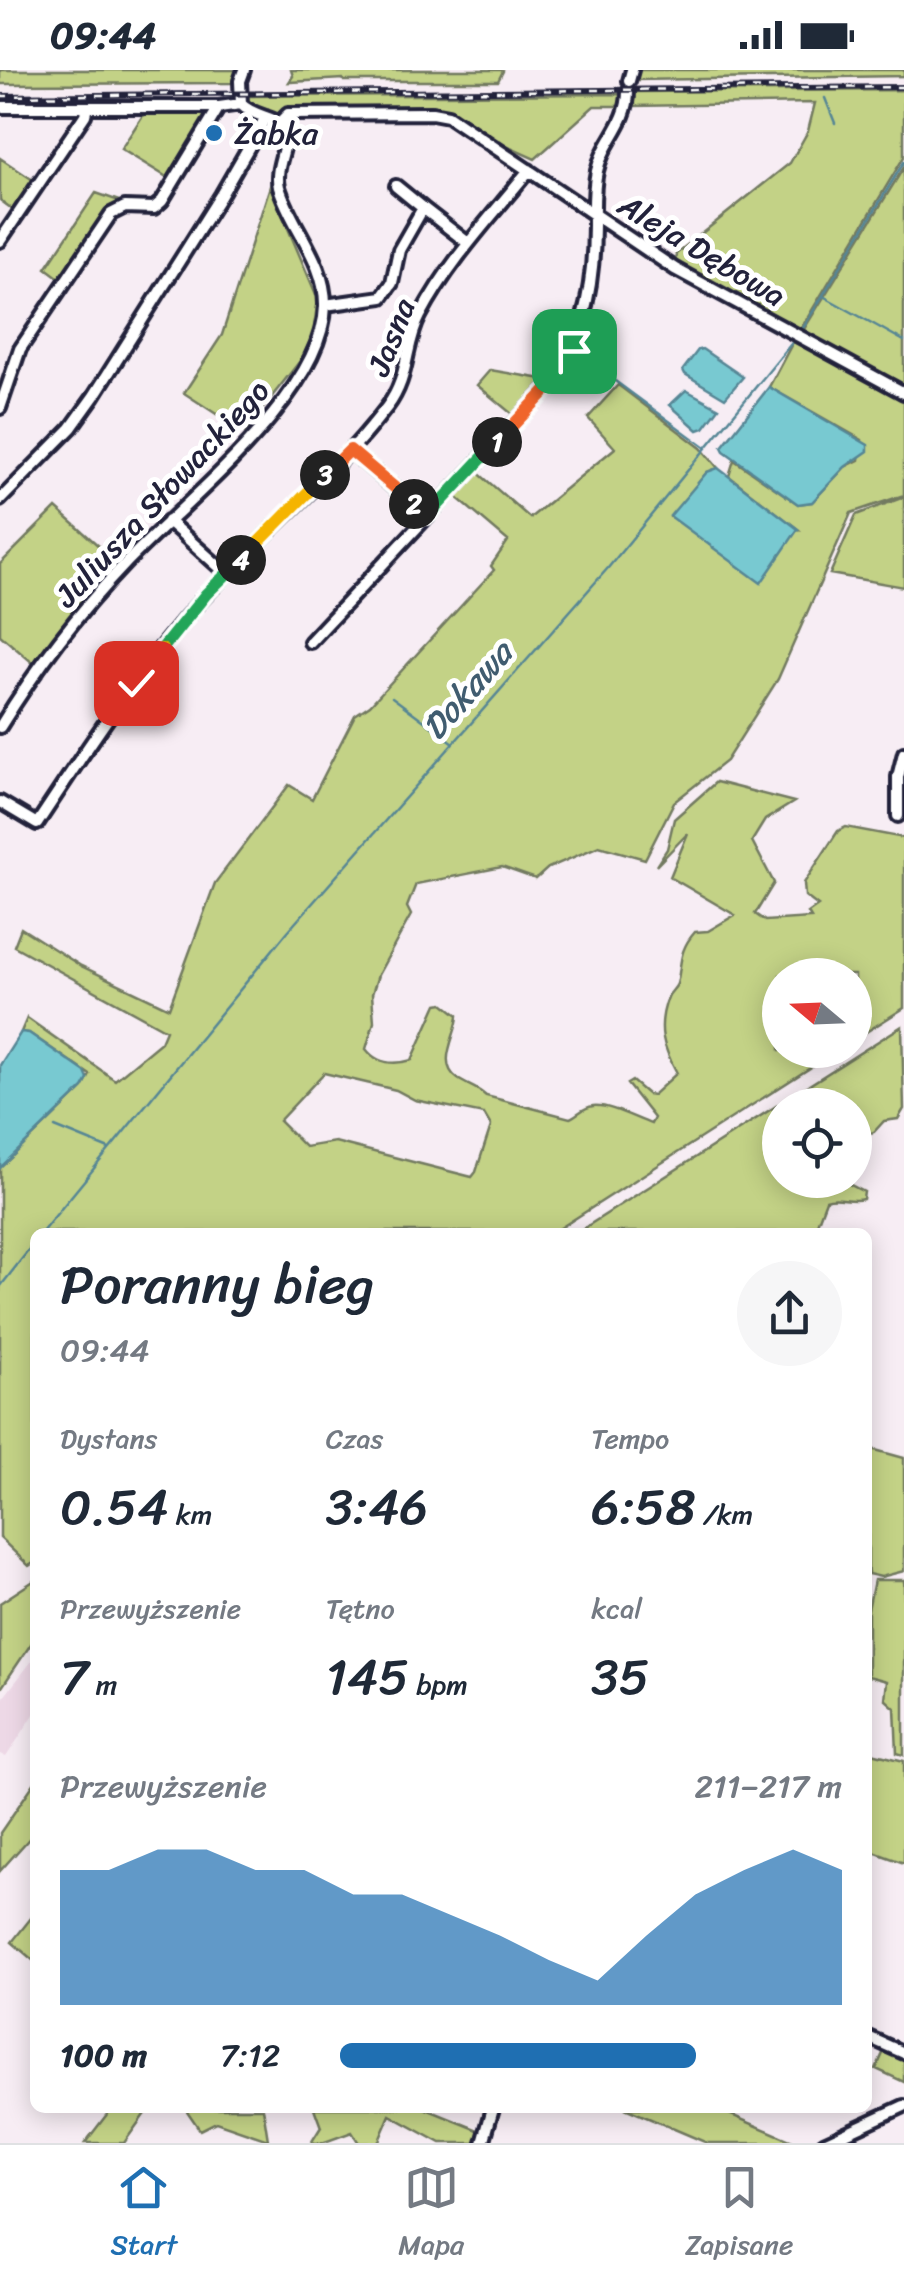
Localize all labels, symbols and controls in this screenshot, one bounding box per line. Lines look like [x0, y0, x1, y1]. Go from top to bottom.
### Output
text: 09:44 [50, 2, 156, 69]
place label: Żabka [234, 105, 319, 162]
marker: Żabka [203, 122, 225, 144]
street label: Aleja Dębowa [606, 177, 797, 323]
street label: Jasna [350, 289, 433, 385]
pin [532, 309, 617, 394]
icon: arrive [547, 324, 602, 379]
street label: Juliusza Słowackiego [40, 365, 285, 622]
pin: 1 [472, 417, 522, 467]
text: 1 [491, 417, 503, 466]
pin: 3 [300, 450, 350, 500]
text: 3 [317, 450, 333, 499]
pin: 2 [389, 479, 439, 529]
text: 2 [406, 479, 422, 528]
pin: 4 [216, 535, 266, 585]
text: 4 [232, 535, 250, 584]
water label: Dokawa [405, 623, 531, 754]
pin [94, 641, 179, 726]
icon: check [109, 656, 164, 711]
north arrow [762, 958, 872, 1068]
map controls [762, 958, 872, 1198]
button: locate [762, 1088, 872, 1198]
text: Poranny bieg [60, 1236, 374, 1333]
button: share [737, 1261, 842, 1366]
text: 09:44 [60, 1322, 150, 1379]
text: Dystans [60, 1414, 157, 1463]
text: Czas [326, 1414, 383, 1463]
text: Tempo [591, 1414, 669, 1463]
text: 0.54 [60, 1463, 169, 1552]
text: 3:46 [326, 1463, 428, 1552]
text: 6:58 [591, 1463, 696, 1552]
text: km [169, 1490, 212, 1539]
text: /km [696, 1490, 753, 1539]
text: Przewyższenie [60, 1584, 241, 1633]
text: Tętno [326, 1584, 395, 1633]
text: kcal [591, 1584, 642, 1633]
text: 7 [60, 1633, 89, 1722]
text: 145 [326, 1633, 409, 1722]
text: 35 [591, 1633, 649, 1722]
text: m [89, 1660, 117, 1709]
text: bpm [409, 1660, 468, 1709]
text: Przewyższenie [60, 1758, 267, 1815]
text: 211–217 m [695, 1758, 842, 1815]
text: 100 m [60, 2027, 147, 2084]
text: 7:12 [220, 2027, 280, 2084]
tab: Start [111, 2160, 177, 2269]
tab: Mapa [398, 2160, 464, 2269]
tab: Zapisane [685, 2160, 793, 2269]

